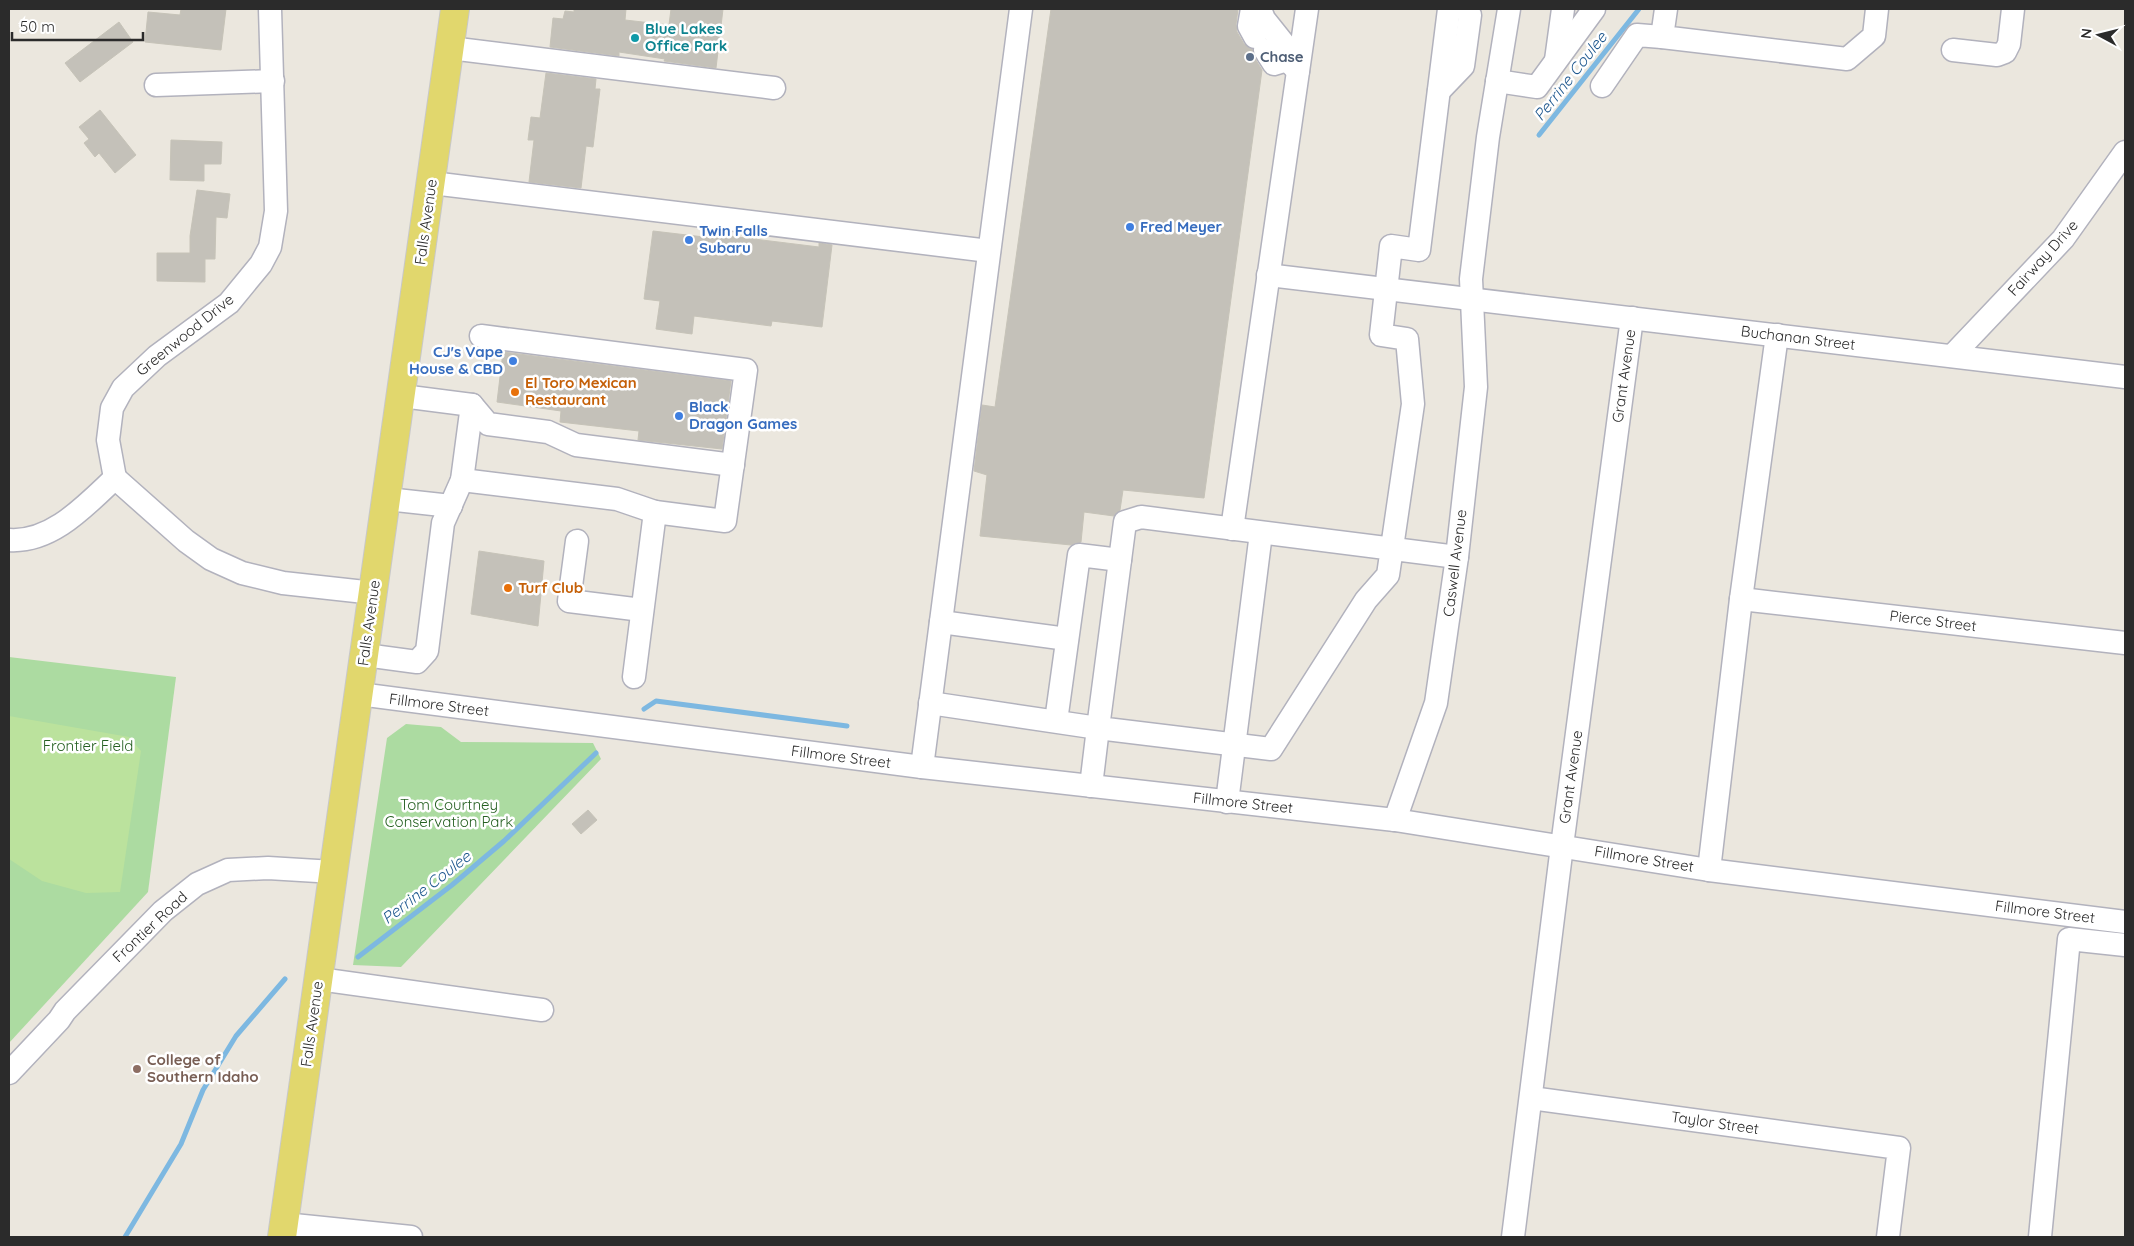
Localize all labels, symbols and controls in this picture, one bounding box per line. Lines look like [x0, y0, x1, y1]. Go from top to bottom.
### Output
scale bar [12, 10, 144, 42]
north arrow [2074, 10, 2124, 60]
text: 50 m [20, 17, 55, 36]
place label: Blue Lakes Office Park [645, 19, 727, 55]
water label: Perrine Coulee [1529, 27, 1612, 125]
text: N [2077, 27, 2096, 40]
marker: Blue Lakes Office Park [629, 32, 641, 44]
place label: Chase [1260, 47, 1304, 66]
marker: Chase [1244, 51, 1256, 63]
street label: Falls Avenue [410, 178, 441, 266]
street label: Fairway Drive [2003, 216, 2082, 300]
place label: Fred Meyer [1140, 217, 1223, 236]
place label: Twin Falls Subaru [699, 221, 768, 257]
marker: Fred Meyer [1124, 221, 1136, 233]
marker: Twin Falls Subaru [683, 234, 695, 246]
street label: Greenwood Drive [132, 289, 237, 380]
street label: Buchanan Street [1740, 321, 1856, 354]
street label: Grant Avenue [1608, 328, 1639, 424]
place label: CJ's Vape House & CBD [409, 342, 503, 378]
marker: CJ's Vape House & CBD [507, 355, 519, 367]
place label: El Toro Mexican Restaurant [525, 373, 637, 409]
marker: El Toro Mexican Restaurant [509, 386, 521, 398]
place label: Black Dragon Games [689, 397, 797, 433]
marker: Black Dragon Games [673, 410, 685, 422]
street label: Caswell Avenue [1438, 508, 1471, 618]
place label: Turf Club [518, 578, 583, 597]
street label: Falls Avenue [353, 579, 384, 667]
marker: Turf Club [502, 582, 514, 594]
street label: Pierce Street [1889, 606, 1978, 635]
street label: Fillmore Street [388, 689, 490, 720]
street label: Grant Avenue [1555, 729, 1586, 825]
park label: Frontier Field [43, 736, 133, 755]
street label: Fillmore Street [790, 741, 892, 772]
street label: Fillmore Street [1192, 788, 1294, 817]
park label: Tom Courtney Conservation Park [385, 795, 513, 831]
street label: Fillmore Street [1593, 841, 1695, 876]
water label: Perrine Coulee [377, 845, 475, 928]
street label: Frontier Road [108, 887, 191, 966]
street label: Fillmore Street [1994, 896, 2096, 927]
street label: Falls Avenue [296, 980, 327, 1068]
place label: College of Southern Idaho [147, 1050, 259, 1086]
marker: College of Southern Idaho [131, 1063, 143, 1075]
street label: Taylor Street [1670, 1107, 1760, 1138]

